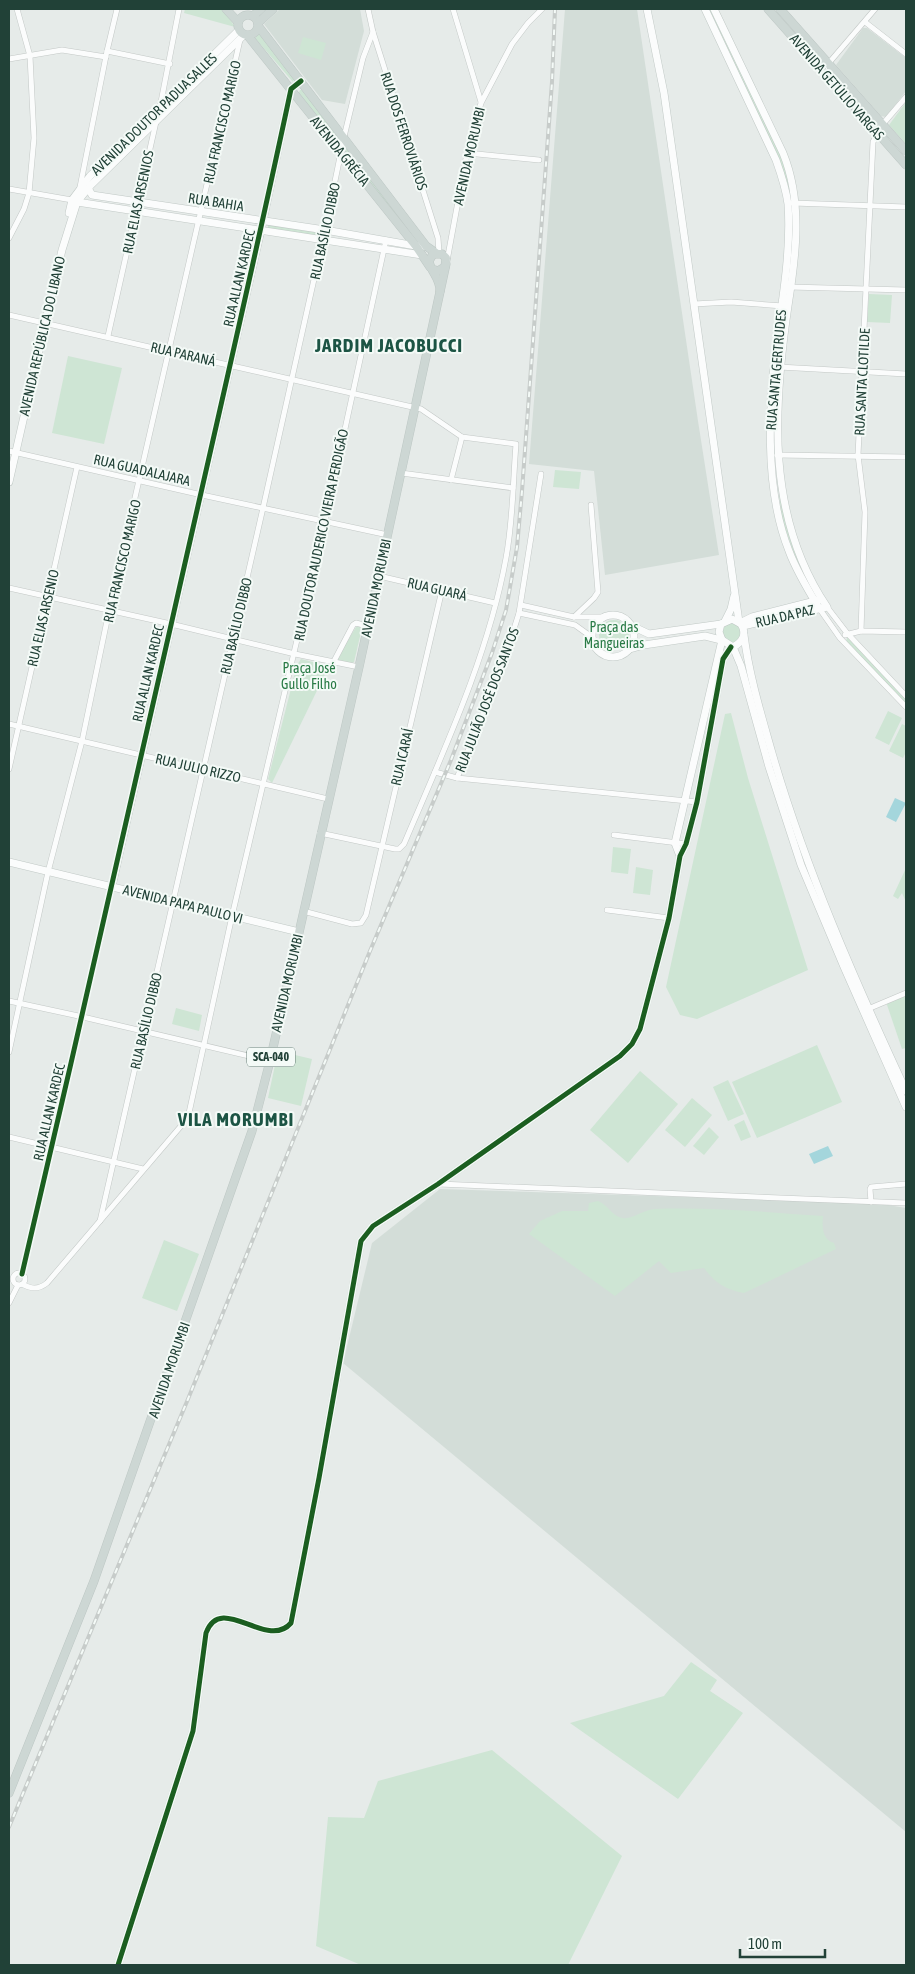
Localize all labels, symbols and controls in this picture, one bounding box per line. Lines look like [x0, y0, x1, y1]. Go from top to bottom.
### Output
street label: AVENIDA GETÚLIO VARGAS [787, 31, 887, 143]
street label: AVENIDA DOUTOR PADUA SALLES [88, 50, 220, 178]
street label: RUA FRANCISCO MARIGO [200, 59, 244, 185]
street label: RUA DOS FERROVIÁRIOS [377, 70, 431, 192]
street label: AVENIDA MORUMBI [450, 105, 488, 207]
street label: AVENIDA GRÉCIA [307, 113, 373, 189]
street label: RUA ELIAS ARSENIOS [119, 149, 157, 255]
street label: RUA BASÍLIO DIBBO [307, 181, 343, 281]
street label: RUA BAHIA [187, 190, 245, 214]
street label: RUA ALLAN KARDEC [220, 227, 258, 328]
street label: AVENIDA REPÚBLICA DO LIBANO [16, 255, 68, 417]
street label: RUA SANTA GERTRUDES [763, 309, 789, 431]
street label: RUA SANTA CLOTILDE [851, 328, 873, 436]
district label: JARDIM JACOBUCCI [314, 334, 463, 356]
street label: RUA PARANÁ [149, 339, 217, 369]
street label: RUA DOUTOR AUDERICO VIEIRA PERDIGÃO [291, 428, 351, 642]
street label: RUA GUADALAJARA [92, 451, 192, 489]
street label: RUA FRANCISCO MARIGO [100, 498, 144, 624]
street label: AVENIDA MORUMBI [358, 537, 394, 639]
street label: RUA ELIAS ARSENIO [24, 568, 62, 668]
street label: RUA GUARÁ [406, 574, 468, 604]
street label: RUA BASÍLIO DIBBO [217, 576, 255, 676]
street label: RUA DA PAZ [754, 601, 816, 631]
park label: Praça das Mangueiras [584, 619, 644, 651]
street label: RUA ALLAN KARDEC [129, 622, 167, 723]
street label: RUA JULIÃO JOSÉ DOS SANTOS [452, 625, 522, 775]
park label: Praça José Gullo Filho [281, 660, 337, 692]
street label: RUA ICARAÍ [388, 727, 416, 787]
street label: RUA JULIO RIZZO [154, 750, 242, 786]
street label: AVENIDA PAPA PAULO VI [121, 881, 245, 927]
street label: AVENIDA MORUMBI [268, 932, 306, 1034]
street label: RUA BASÍLIO DIBBO [127, 971, 165, 1071]
road number: SCA-040 [247, 1048, 295, 1066]
street label: RUA ALLAN KARDEC [30, 1061, 68, 1162]
district label: VILA MORUMBI [177, 1108, 294, 1130]
street label: AVENIDA MORUMBI [145, 1320, 193, 1420]
scale bar [740, 1926, 825, 1958]
text: 100 m [748, 1935, 782, 1952]

